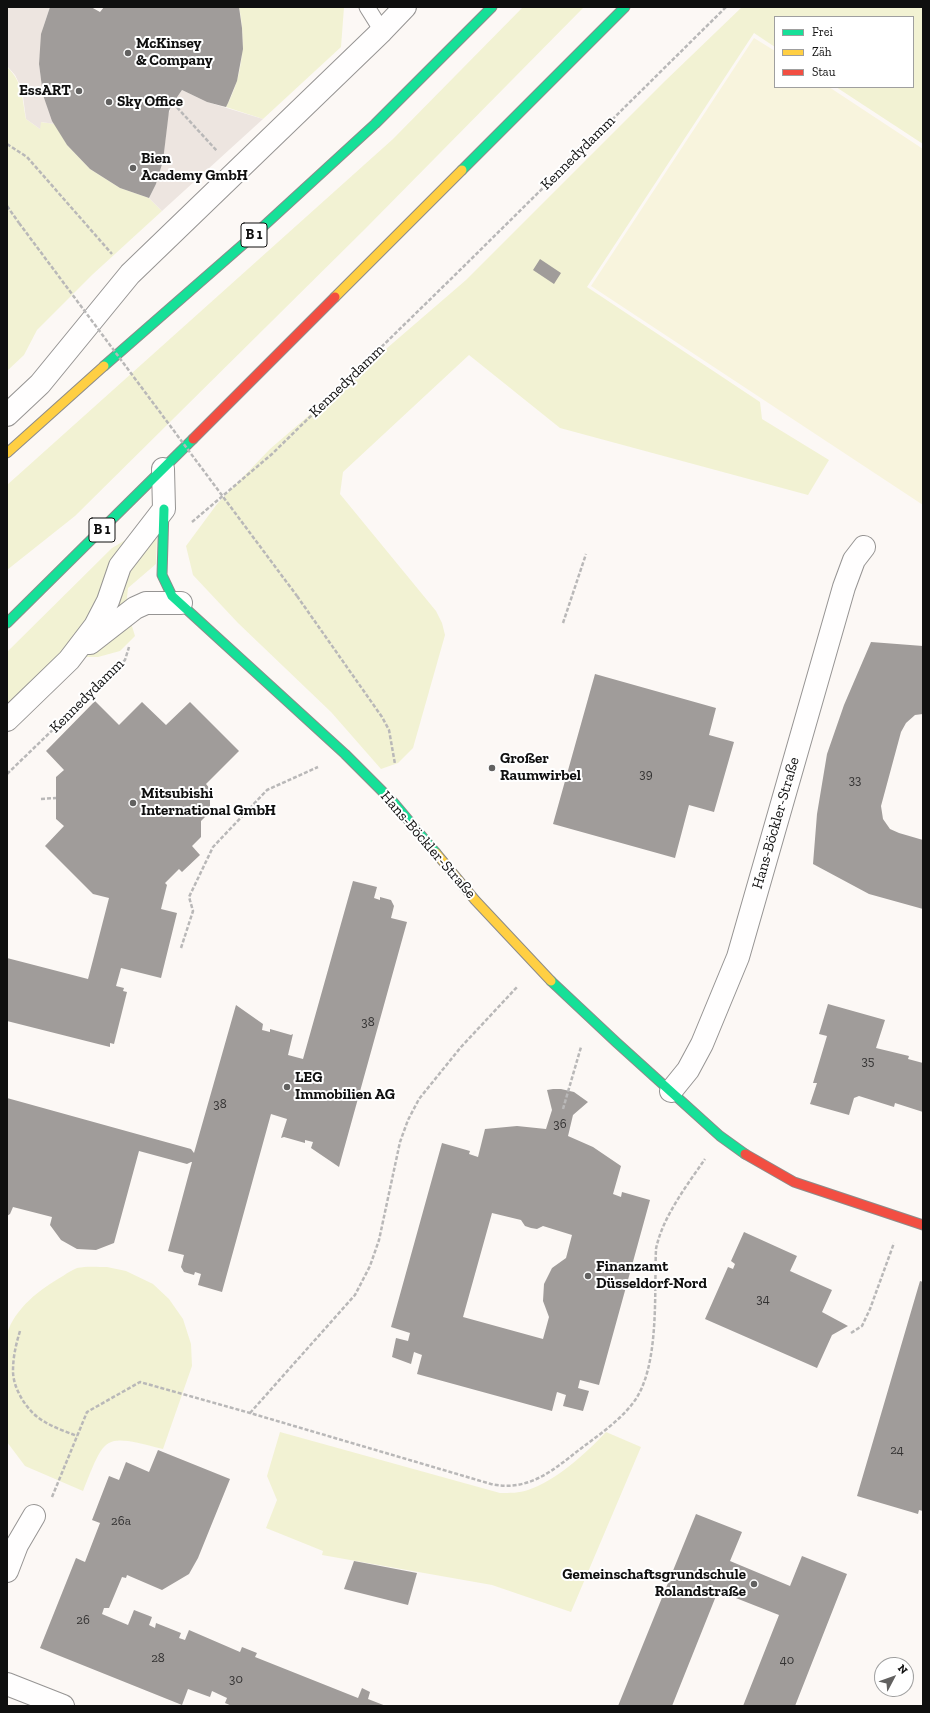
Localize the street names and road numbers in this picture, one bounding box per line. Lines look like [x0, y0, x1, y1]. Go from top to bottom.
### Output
street label: Kennedydamm [537, 112, 619, 194]
road number: B 1 [241, 223, 267, 247]
street label: Kennedydamm [306, 341, 388, 421]
road number: B 1 [89, 518, 115, 542]
street label: Kennedydamm [46, 655, 128, 737]
street label: Hans-Böckler-Straße [749, 755, 803, 891]
street label: Hans-Böckler-Straße [376, 788, 480, 902]

